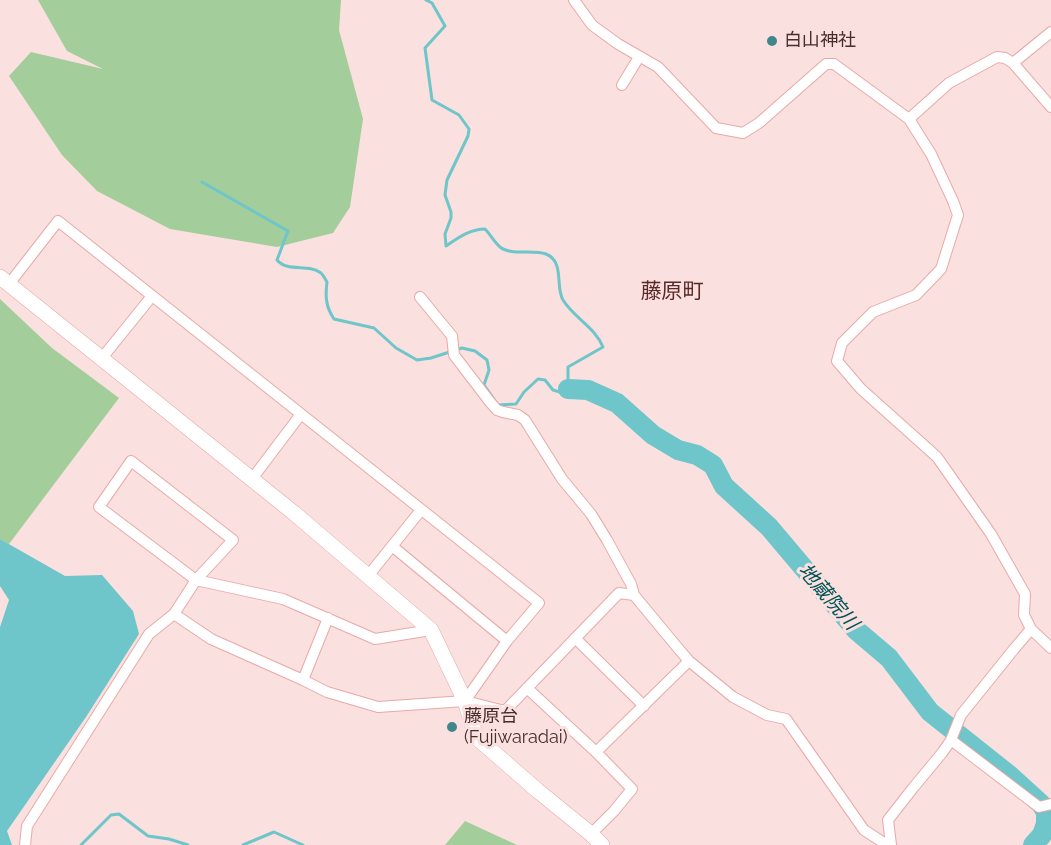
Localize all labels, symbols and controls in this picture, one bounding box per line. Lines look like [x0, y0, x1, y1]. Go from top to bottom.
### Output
place label: 白山神社 [784, 30, 856, 52]
marker: 白山神社 [765, 34, 779, 48]
district label: 藤原町 [641, 279, 703, 305]
water label: 地蔵院川 [793, 559, 863, 635]
place label: 藤原台 (Fujiwaradai) [464, 706, 568, 748]
marker: 藤原台 (Fujiwaradai) [445, 720, 459, 734]

